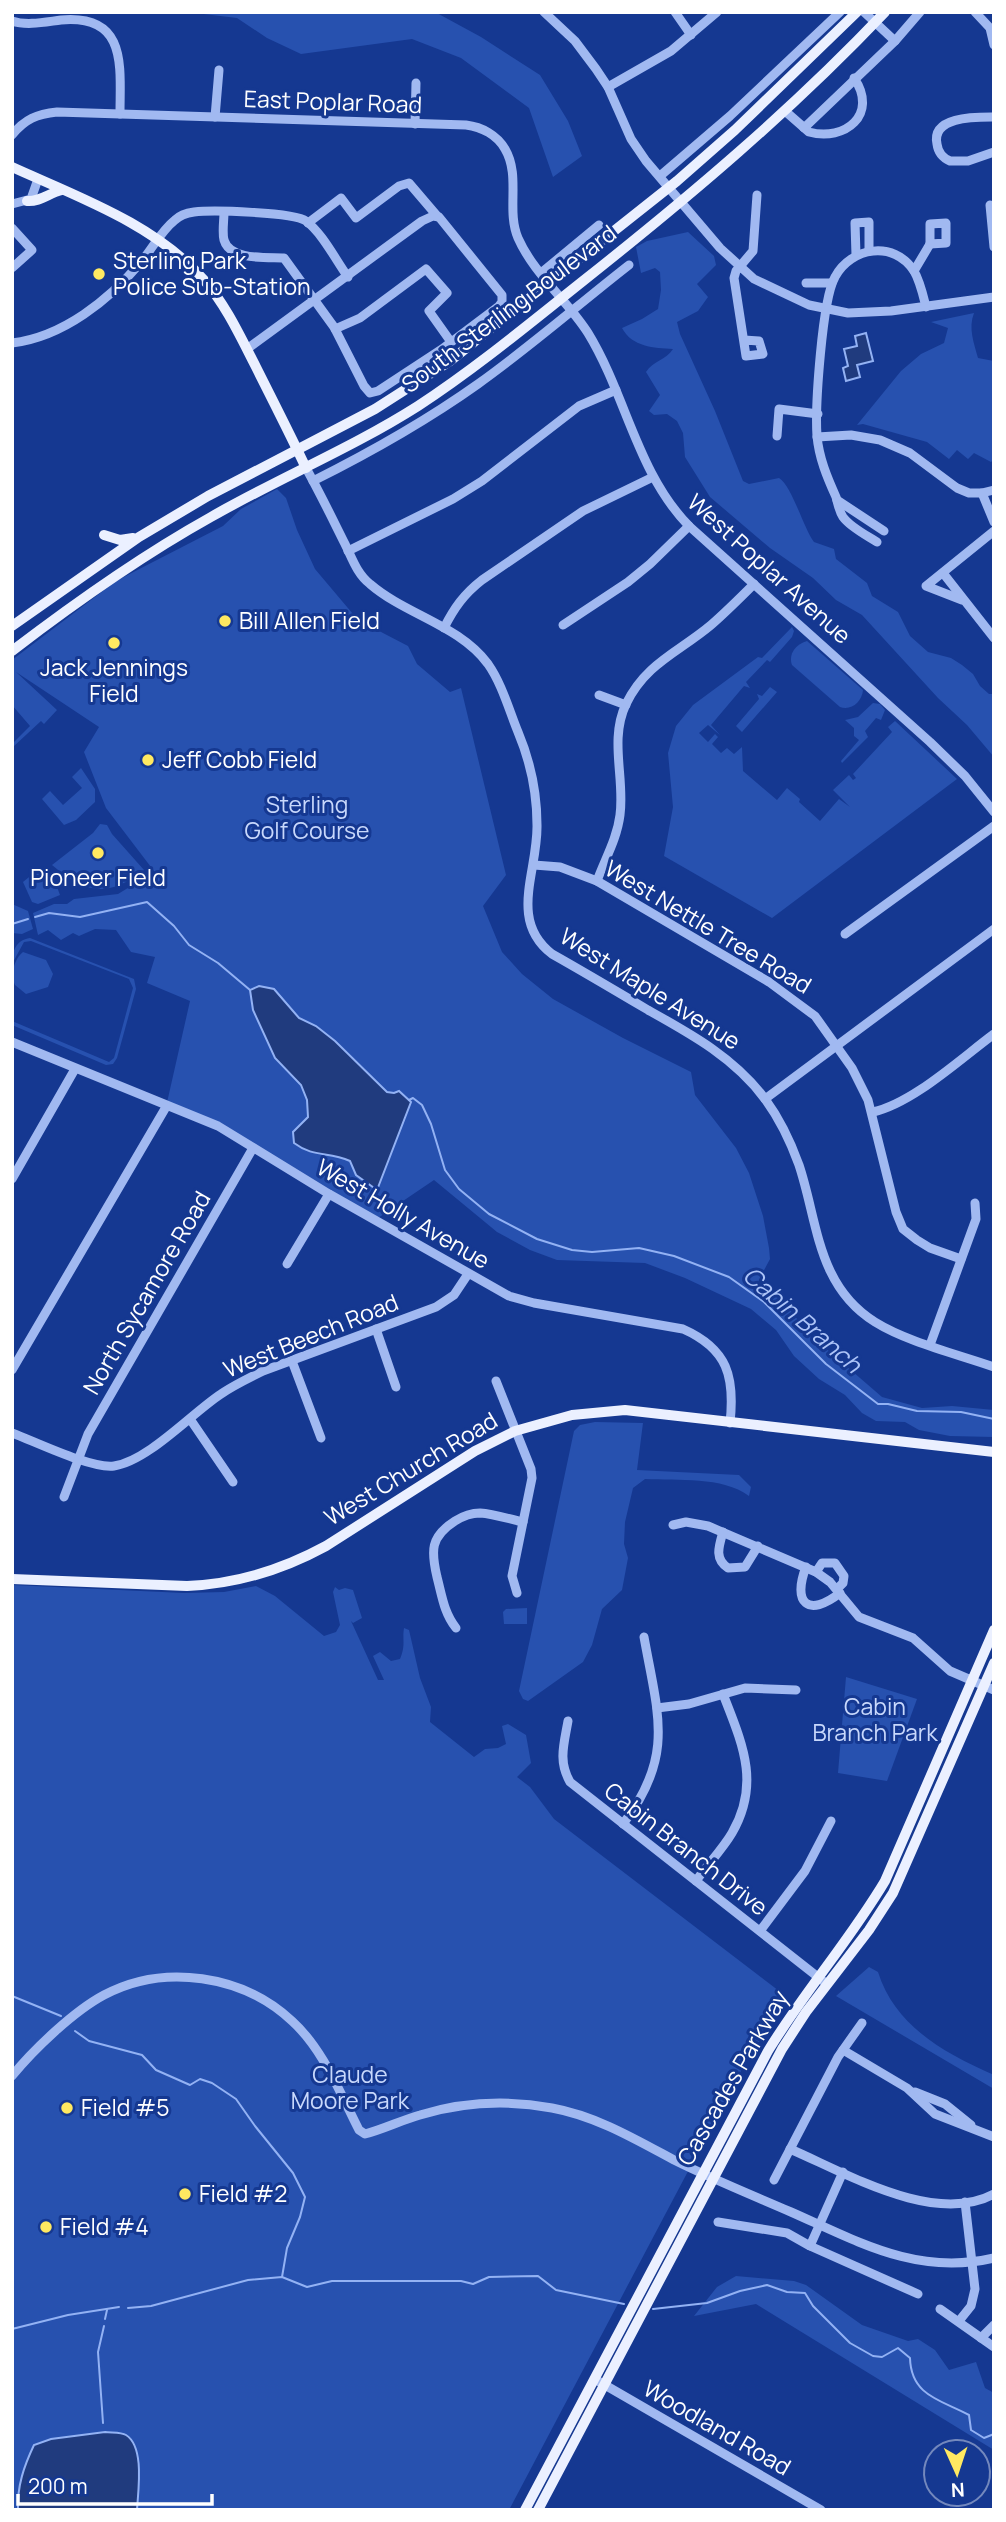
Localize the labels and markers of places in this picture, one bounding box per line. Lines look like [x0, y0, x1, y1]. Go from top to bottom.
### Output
place label: Sterling Park Police Sub-Station [113, 244, 311, 302]
marker: Sterling Park Police Sub-Station [91, 266, 107, 282]
place label: Bill Allen Field [239, 604, 380, 636]
marker: Bill Allen Field [217, 613, 233, 629]
marker: Jack Jennings Field [106, 635, 122, 651]
place label: Jack Jennings Field [40, 651, 188, 709]
place label: Jeff Cobb Field [162, 743, 317, 775]
marker: Jeff Cobb Field [140, 752, 156, 768]
marker: Pioneer Field [90, 845, 106, 861]
place label: Pioneer Field [30, 861, 166, 893]
place label: Field #5 [81, 2091, 169, 2123]
marker: Field #5 [59, 2100, 75, 2116]
place label: Field #2 [199, 2177, 287, 2209]
marker: Field #2 [177, 2186, 193, 2202]
place label: Field #4 [60, 2210, 149, 2242]
marker: Field #4 [38, 2219, 54, 2235]

